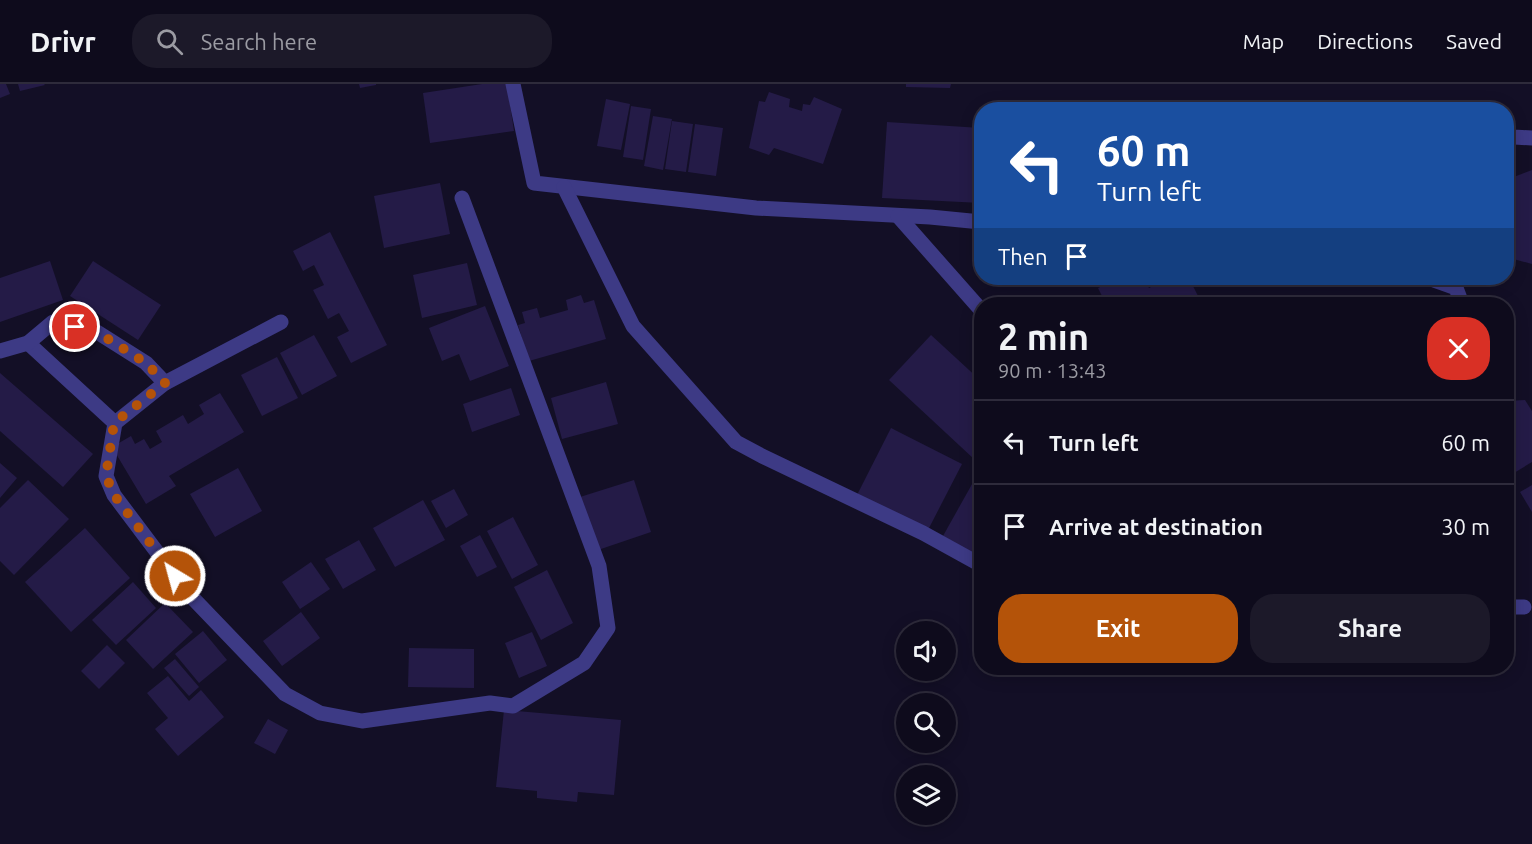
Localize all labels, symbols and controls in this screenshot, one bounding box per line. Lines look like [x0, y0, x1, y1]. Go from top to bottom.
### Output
search box [132, 14, 552, 68]
icon: search [153, 25, 186, 58]
text: Drivr [30, 26, 96, 57]
text: Search here [201, 29, 317, 54]
text: Map [1243, 29, 1284, 53]
text: Directions [1317, 29, 1413, 53]
text: Saved [1446, 29, 1502, 53]
icon: left [998, 126, 1076, 204]
text: 60 m [1097, 127, 1191, 174]
text: Turn left [1097, 176, 1201, 206]
icon: arrive [1060, 240, 1093, 273]
text: Then [998, 244, 1048, 269]
pin [49, 301, 100, 352]
icon: arrive [58, 310, 91, 343]
text: 2 min [998, 316, 1089, 357]
button: close [1427, 317, 1490, 380]
text: 90 m · 13:43 [998, 359, 1107, 382]
icon: left [998, 426, 1031, 459]
text: Turn left [1049, 430, 1139, 455]
text: 60 m [1441, 430, 1490, 455]
icon: arrive [998, 510, 1031, 543]
text: Arrive at destination [1049, 514, 1263, 539]
text: 30 m [1441, 514, 1490, 539]
position arrow [143, 544, 207, 608]
button: Exit [998, 594, 1238, 663]
button: Share [1250, 594, 1490, 663]
map controls [896, 621, 956, 825]
button: sound [896, 621, 956, 681]
button: search [896, 693, 956, 753]
button: layers [896, 765, 956, 825]

